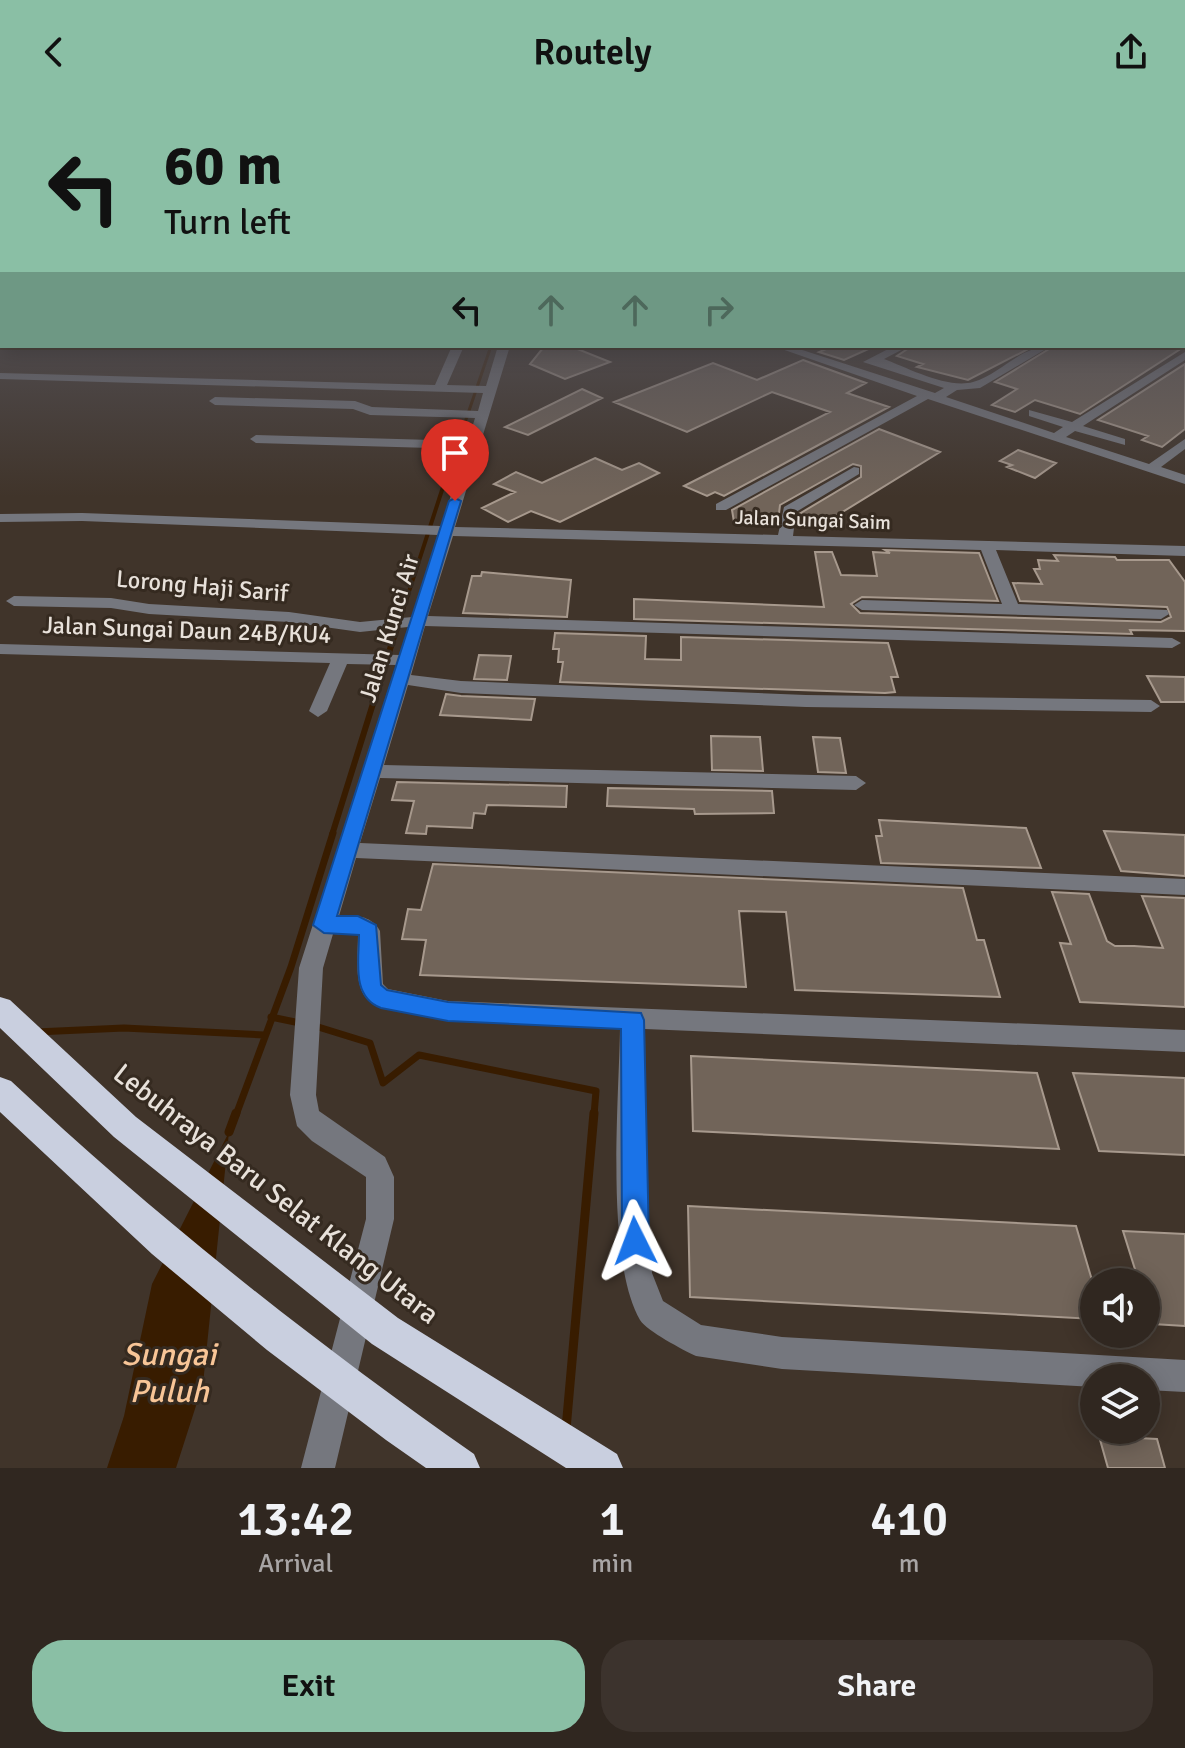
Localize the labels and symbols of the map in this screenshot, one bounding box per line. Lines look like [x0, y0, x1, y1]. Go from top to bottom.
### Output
pin [421, 419, 489, 501]
street label: Jalan Sungai Saim [735, 505, 891, 535]
street label: Jalan Kunci Air [352, 550, 426, 706]
street label: Lorong Haji Sarif [115, 564, 290, 609]
street label: Jalan Sungai Daun 24B/KU4 [42, 610, 332, 650]
street label: Lebuhraya Baru Selat Klang Utara [107, 1056, 445, 1332]
position arrow [593, 1199, 677, 1283]
water label: Sungai Puluh [122, 1335, 220, 1411]

